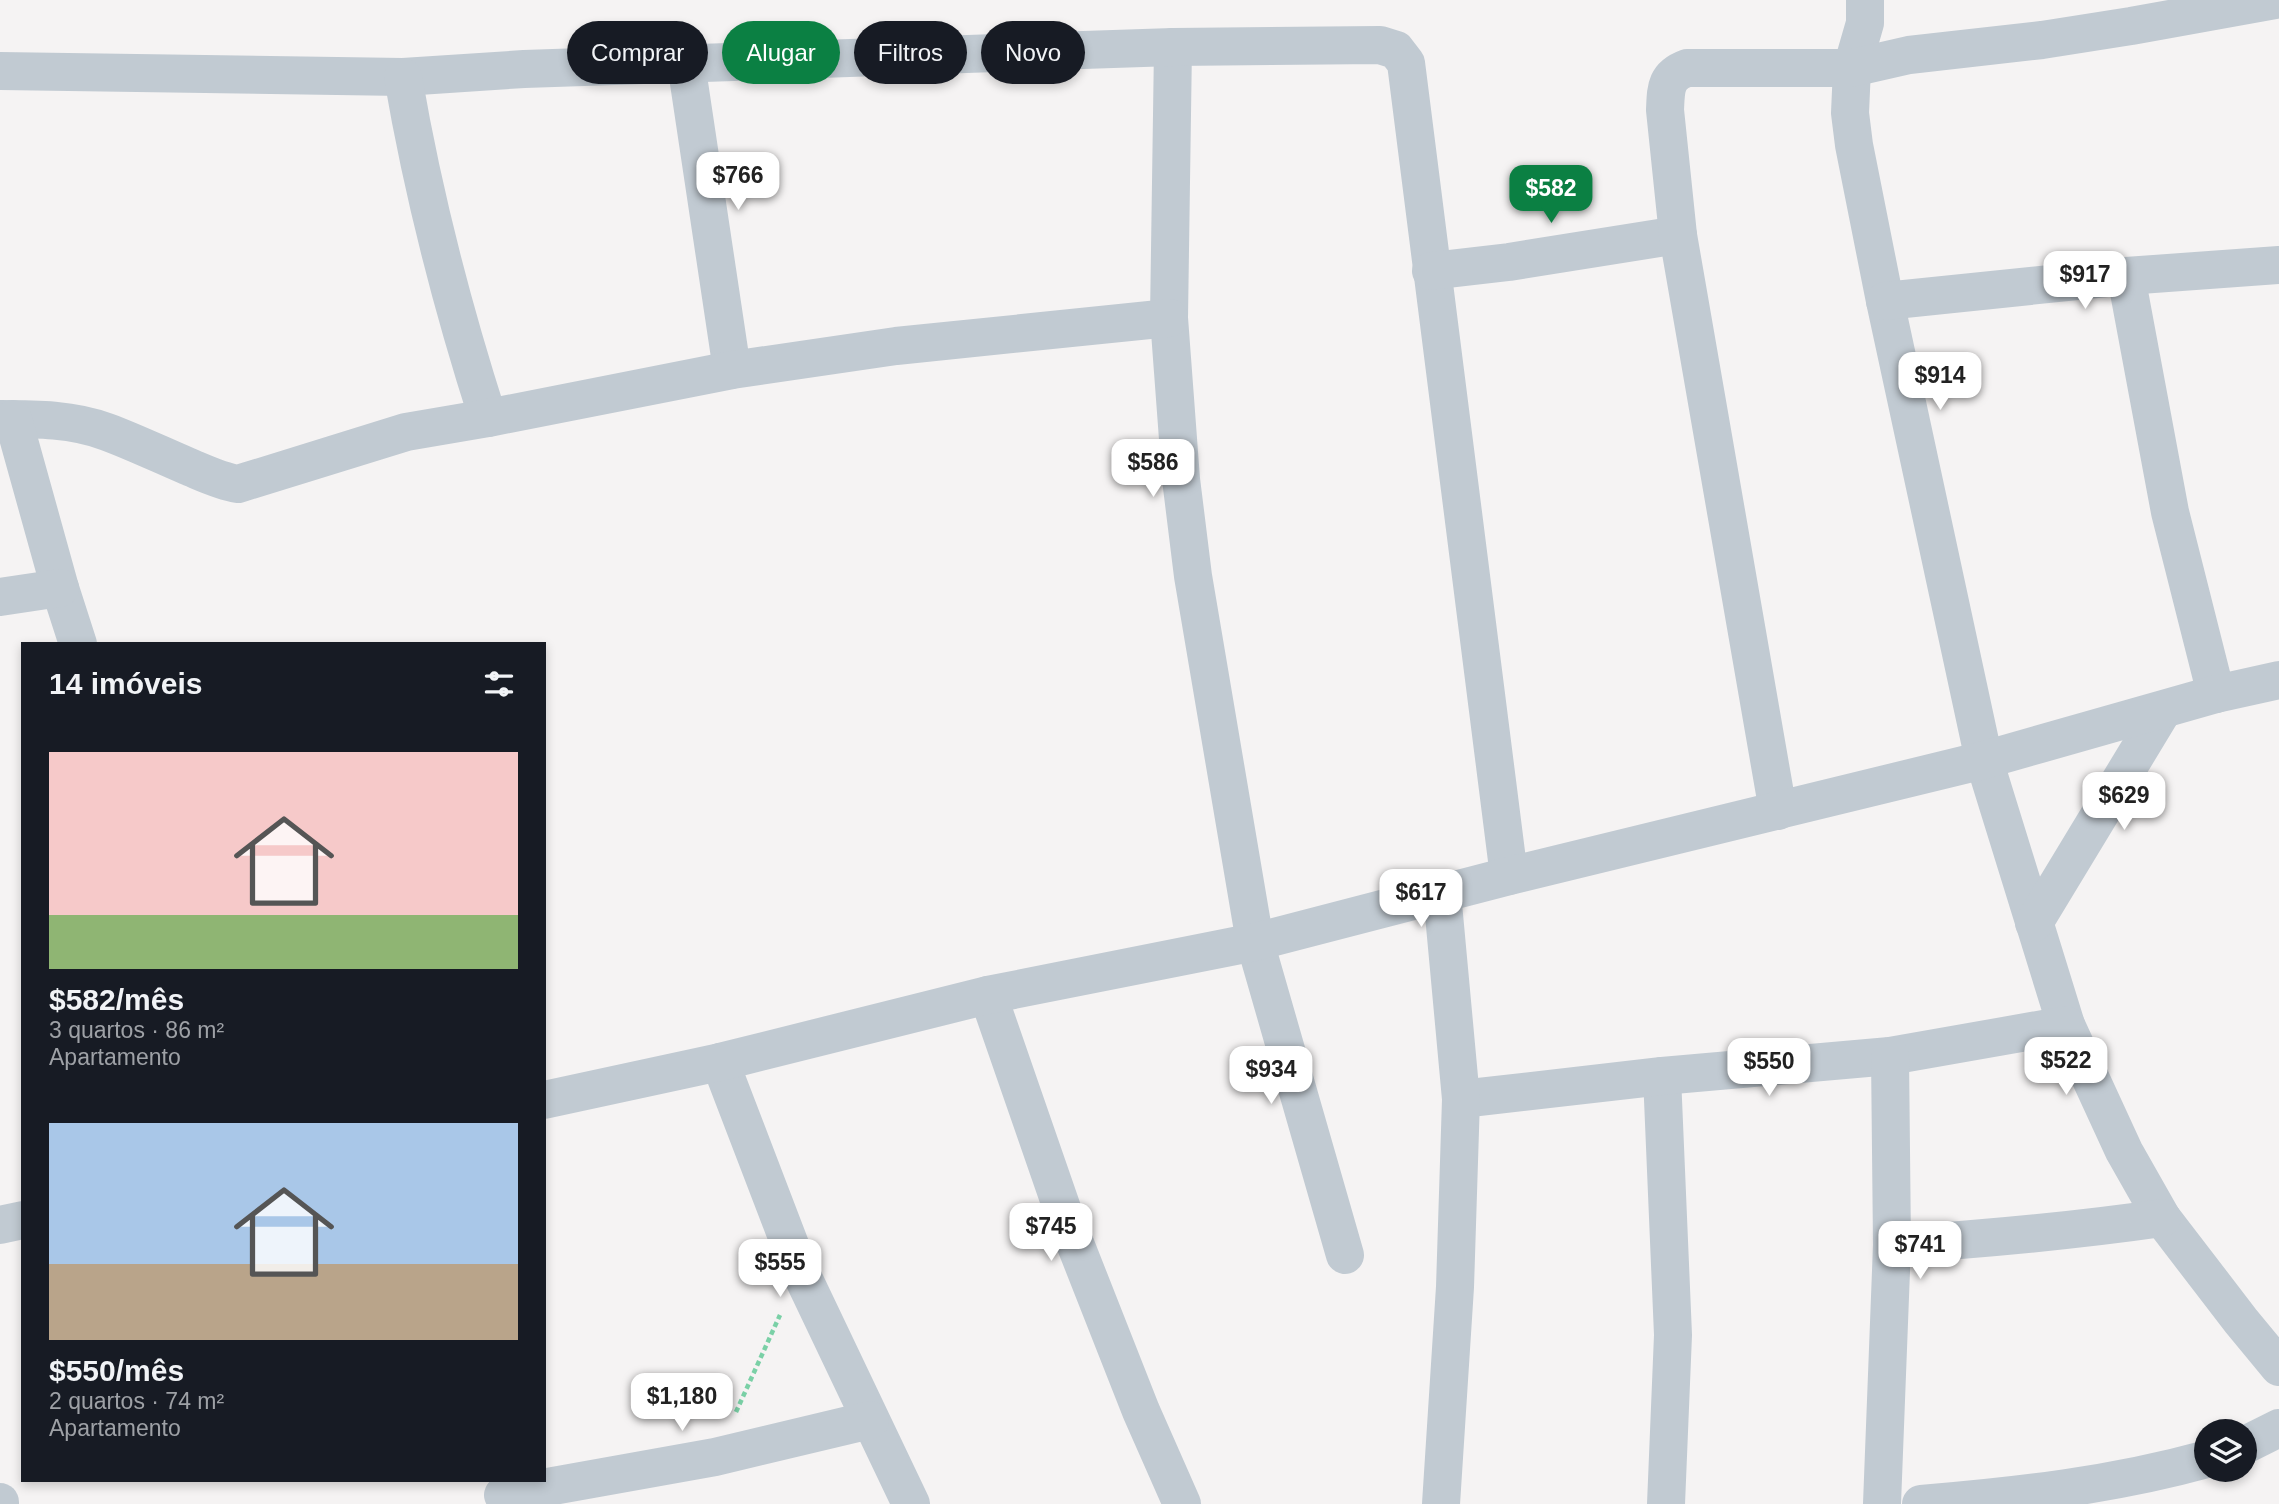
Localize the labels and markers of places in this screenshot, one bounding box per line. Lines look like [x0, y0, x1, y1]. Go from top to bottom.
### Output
pin: $766 [697, 152, 779, 212]
pin: $582 [1510, 166, 1592, 225]
pin: $917 [2044, 252, 2126, 311]
pin: $914 [1899, 352, 1981, 412]
pin: $586 [1112, 440, 1194, 499]
pin: $629 [2083, 772, 2165, 832]
pin: $617 [1380, 870, 1462, 929]
pin: $550 [1728, 1038, 1810, 1098]
pin: $522 [2025, 1038, 2107, 1097]
pin: $934 [1230, 1046, 1312, 1106]
pin: $745 [1010, 1204, 1092, 1263]
pin: $741 [1879, 1222, 1961, 1281]
pin: $555 [739, 1240, 821, 1299]
pin: $1,180 [625, 1374, 739, 1433]

